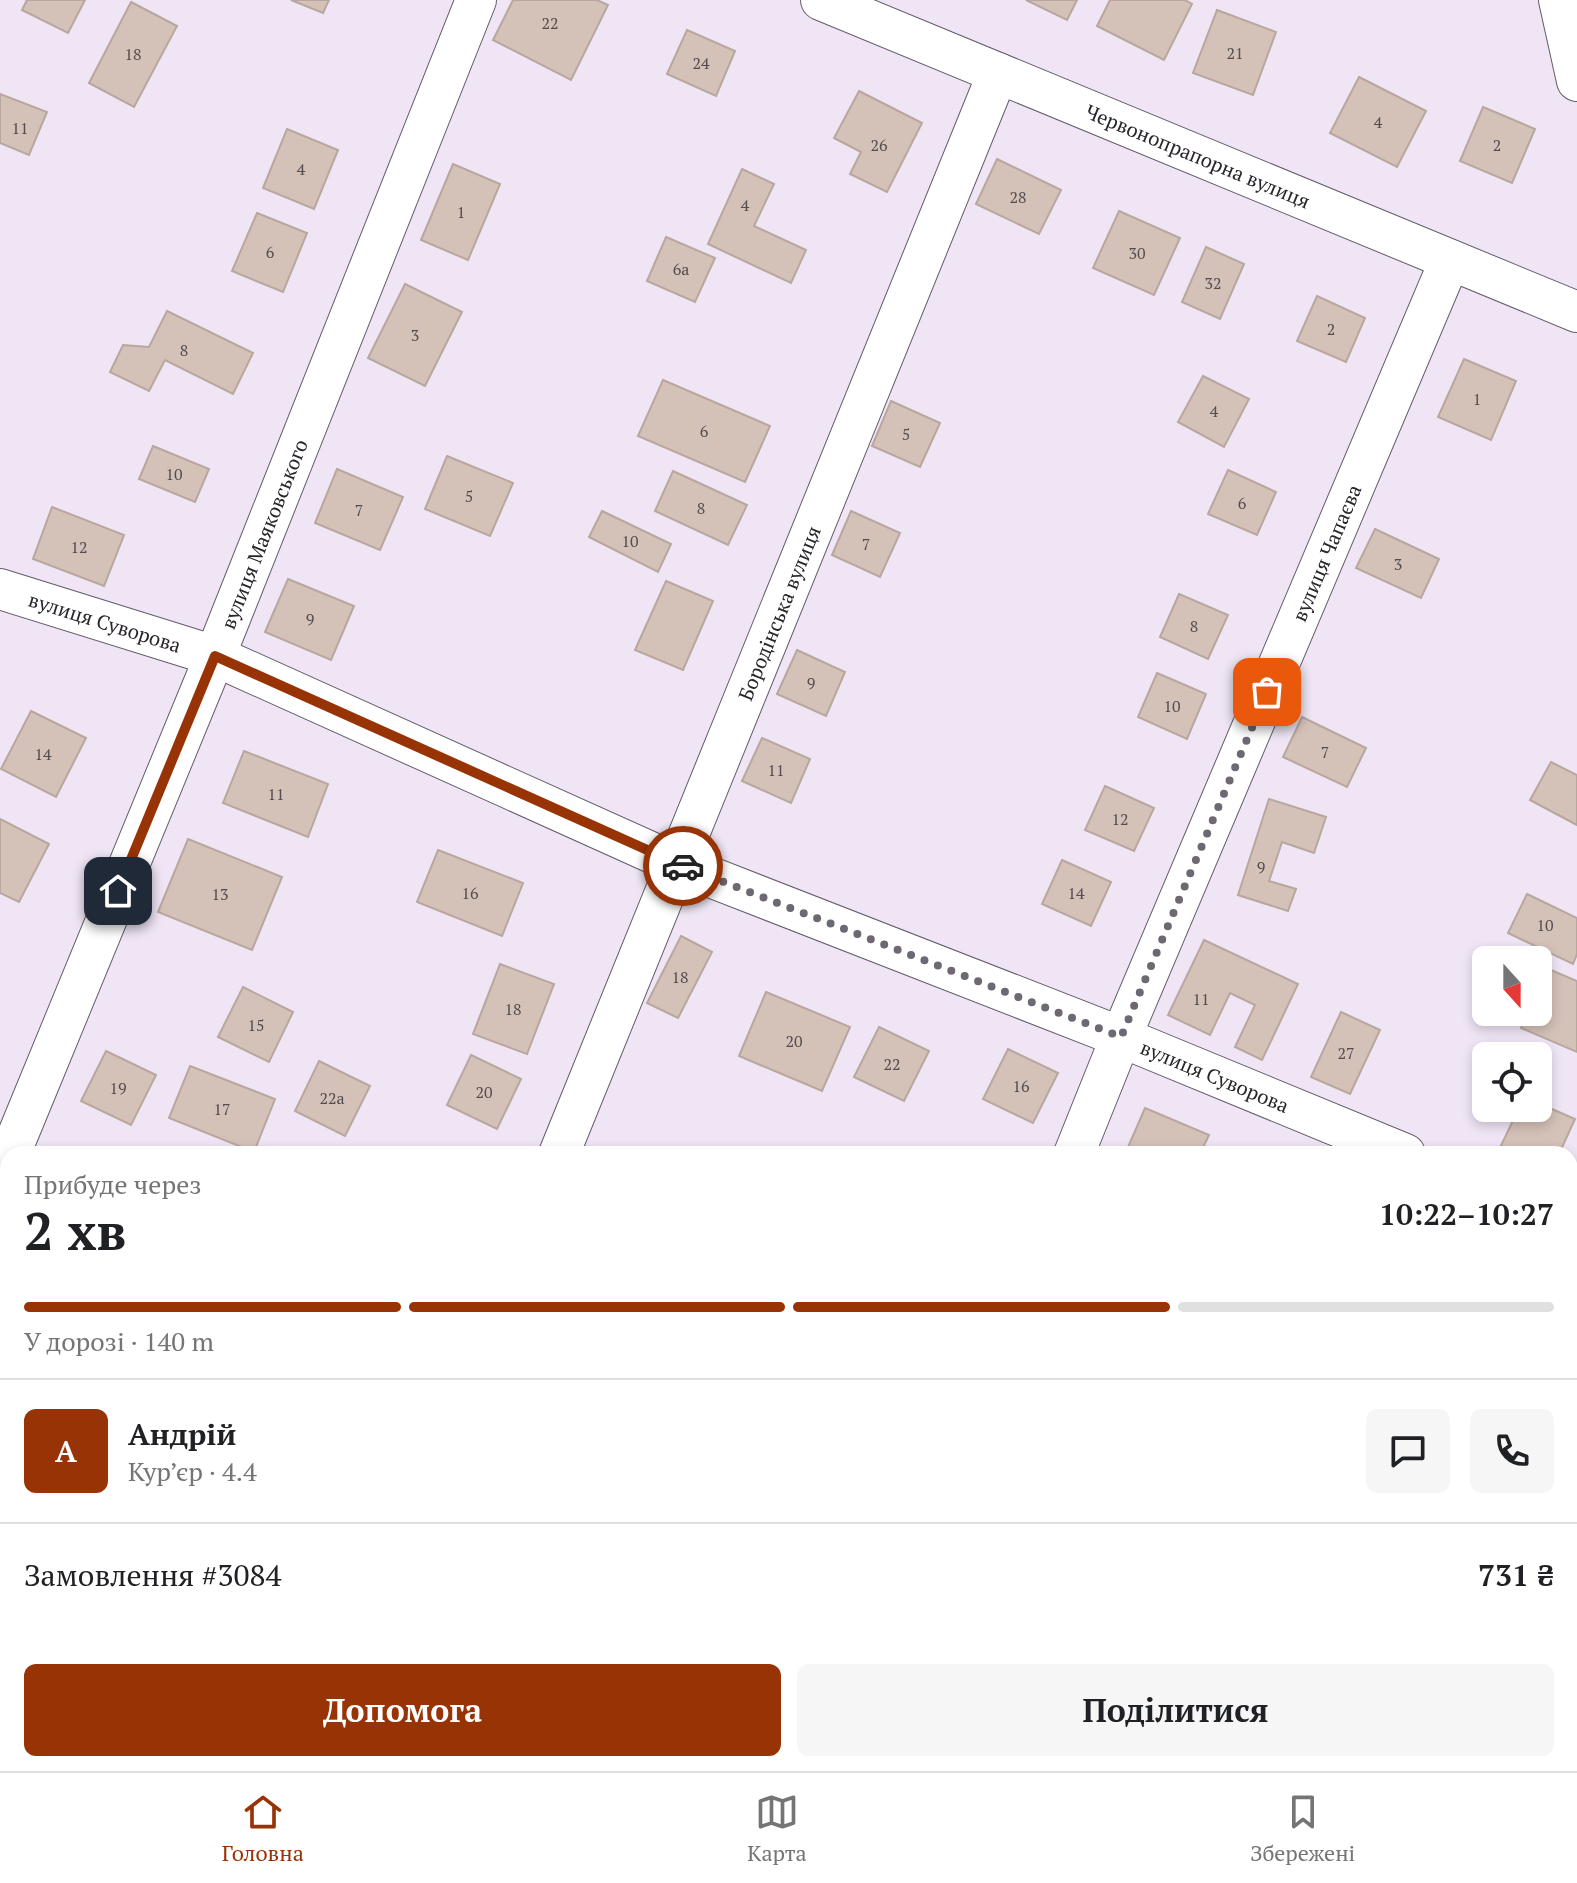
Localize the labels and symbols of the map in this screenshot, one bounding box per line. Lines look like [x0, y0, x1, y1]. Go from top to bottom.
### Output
house number: 22 [541, 12, 559, 34]
house number: 21 [1226, 42, 1244, 64]
house number: 18 [124, 43, 142, 65]
house number: 24 [692, 52, 710, 74]
street label: Червонопрапорна вулиця [1082, 97, 1315, 214]
house number: 4 [1374, 111, 1383, 133]
house number: 11 [11, 117, 29, 139]
house number: 26 [870, 134, 888, 156]
house number: 2 [1493, 134, 1501, 156]
house number: 4 [297, 158, 306, 180]
house number: 28 [1009, 186, 1027, 208]
house number: 4 [741, 194, 750, 216]
house number: 1 [457, 201, 465, 223]
house number: 6 [266, 241, 275, 263]
house number: 30 [1128, 242, 1146, 264]
house number: 6а [673, 258, 689, 280]
house number: 32 [1204, 272, 1222, 294]
house number: 2 [1327, 318, 1335, 340]
house number: 3 [411, 324, 419, 346]
house number: 8 [180, 339, 188, 361]
house number: 1 [1473, 388, 1481, 410]
house number: 4 [1210, 400, 1219, 422]
house number: 6 [700, 420, 709, 442]
house number: 5 [902, 423, 910, 445]
street label: вулиця Маяковського [214, 435, 314, 633]
house number: 10 [165, 463, 183, 485]
street label: вулиця Чапаєва [1285, 480, 1367, 625]
house number: 5 [465, 485, 473, 507]
house number: 6 [1238, 492, 1247, 514]
house number: 8 [697, 497, 705, 519]
house number: 7 [355, 499, 363, 521]
street label: Бородінська вулиця [731, 522, 826, 704]
house number: 10 [621, 530, 639, 552]
house number: 7 [862, 533, 870, 555]
house number: 12 [70, 536, 88, 558]
house number: 3 [1394, 553, 1402, 575]
street label: вулиця Суворова [25, 585, 185, 658]
house number: 9 [306, 608, 314, 630]
house number: 8 [1190, 615, 1198, 637]
pin [1233, 658, 1301, 726]
house number: 9 [807, 672, 815, 694]
house number: 10 [1163, 695, 1181, 717]
house number: 7 [1321, 741, 1329, 763]
house number: 14 [34, 743, 52, 765]
house number: 11 [767, 759, 785, 781]
house number: 11 [267, 783, 285, 805]
house number: 12 [1111, 808, 1129, 830]
courier [643, 826, 723, 906]
house number: 9 [1257, 856, 1265, 878]
pin [84, 857, 152, 925]
house number: 16 [461, 882, 479, 904]
house number: 14 [1067, 882, 1085, 904]
house number: 13 [211, 883, 229, 905]
house number: 10 [1536, 914, 1554, 936]
north arrow [1472, 946, 1552, 1026]
house number: 18 [671, 966, 689, 988]
house number: 11 [1192, 988, 1210, 1010]
house number: 18 [504, 998, 522, 1020]
house number: 15 [247, 1014, 265, 1036]
house number: 20 [785, 1030, 803, 1052]
street label: вулиця Суворова [1137, 1033, 1293, 1118]
house number: 27 [1337, 1042, 1355, 1064]
house number: 22 [883, 1053, 901, 1075]
house number: 16 [1012, 1075, 1030, 1097]
house number: 19 [109, 1077, 127, 1099]
house number: 20 [475, 1081, 493, 1103]
house number: 22а [319, 1087, 345, 1109]
house number: 17 [213, 1098, 231, 1120]

